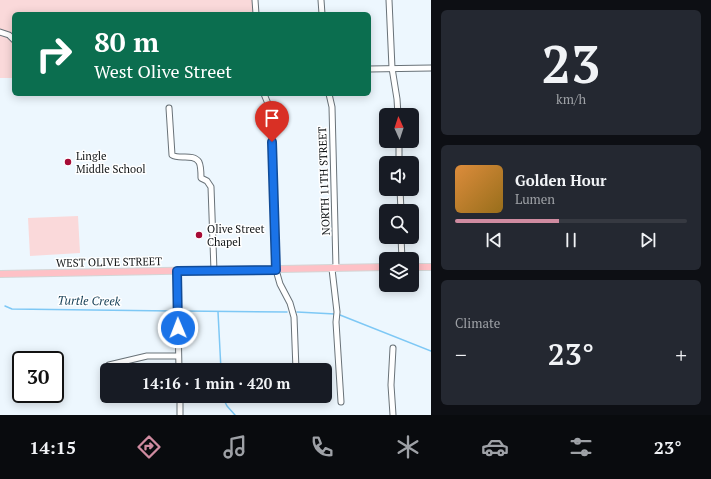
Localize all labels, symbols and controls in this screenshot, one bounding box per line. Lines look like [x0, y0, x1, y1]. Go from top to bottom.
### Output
text: 80 m [94, 23, 159, 60]
icon: right [28, 28, 80, 80]
text: 23 [542, 29, 600, 98]
text: West Olive Street [94, 59, 232, 83]
text: km/h [556, 90, 586, 108]
pin [255, 101, 289, 142]
icon: arrive [261, 107, 283, 129]
north arrow [379, 108, 419, 148]
map controls [379, 108, 419, 292]
street label: NORTH 11TH STREET [315, 126, 333, 236]
place label: Lingle Middle School [76, 149, 146, 176]
button: sound [379, 156, 419, 196]
marker: Lingle Middle School [63, 157, 73, 167]
text: Golden Hour [515, 170, 607, 190]
text: Lumen [515, 190, 555, 208]
button: search [379, 204, 419, 244]
place label: Olive Street Chapel [207, 222, 265, 249]
icon: previous [483, 229, 505, 251]
icon: pause [560, 229, 582, 251]
icon: next [637, 229, 659, 251]
marker: Olive Street Chapel [194, 230, 204, 240]
button: layers [379, 252, 419, 292]
street label: WEST OLIVE STREET [56, 254, 162, 270]
water label: Turtle Creek [57, 292, 121, 309]
position arrow [157, 307, 199, 349]
text: Climate [455, 314, 500, 332]
text: 23° [548, 334, 594, 374]
text: − [455, 340, 467, 369]
text: + [675, 340, 687, 369]
speed limit sign: 30 [12, 351, 64, 403]
text: 14:16 · 1 min · 420 m [142, 373, 290, 393]
icon: directions [135, 433, 163, 461]
icon: music [221, 433, 249, 461]
icon: phone [308, 433, 336, 461]
icon: climate [394, 433, 422, 461]
icon: car [481, 433, 509, 461]
icon: filters [567, 433, 595, 461]
text: 14:15 [29, 435, 76, 459]
text: 23° [654, 435, 682, 459]

